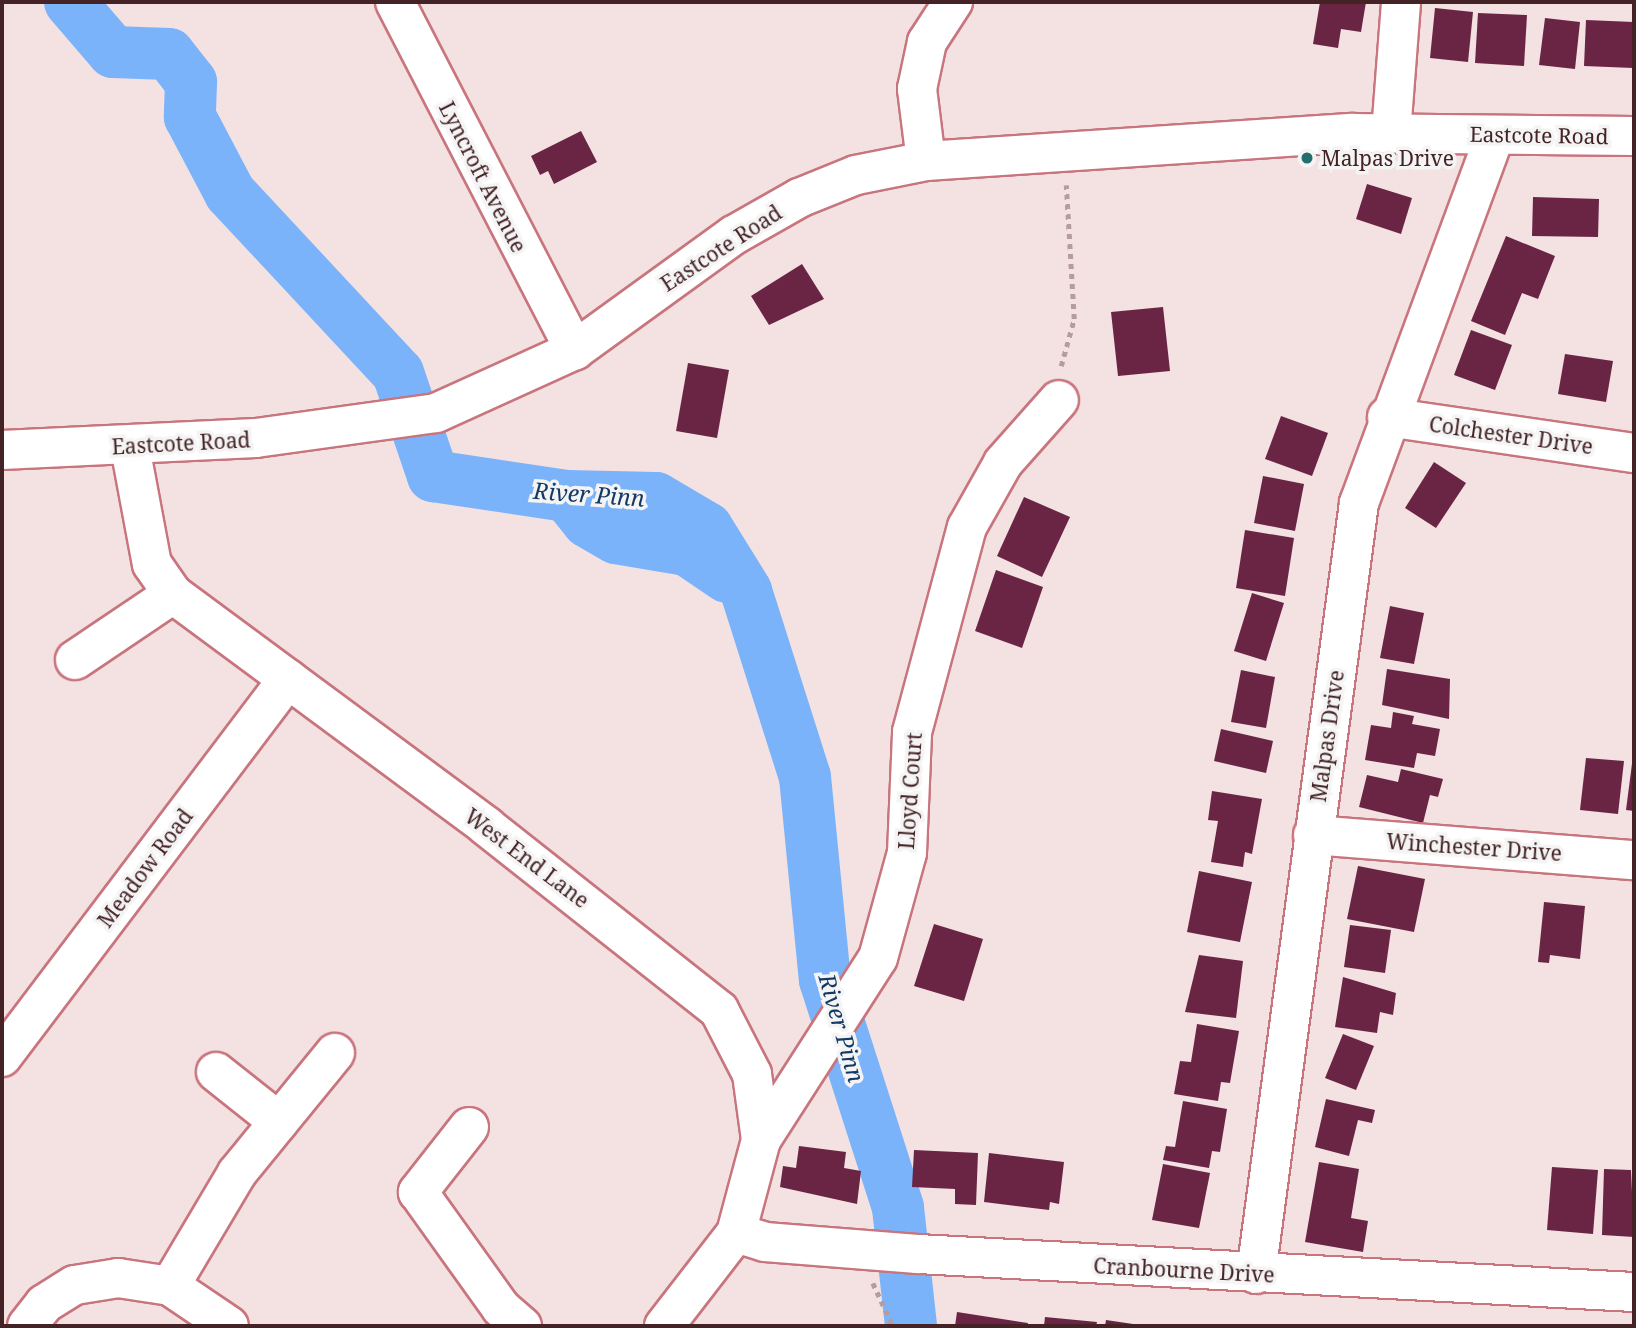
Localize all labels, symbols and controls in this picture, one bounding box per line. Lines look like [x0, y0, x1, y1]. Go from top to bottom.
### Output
street label: Lyncroft Avenue [434, 97, 532, 257]
street label: Eastcote Road [1469, 121, 1609, 149]
place label: Malpas Drive [1321, 145, 1454, 171]
marker: Malpas Drive [1299, 150, 1315, 166]
street label: Eastcote Road [656, 200, 786, 296]
street label: Colchester Drive [1427, 411, 1595, 459]
street label: Eastcote Road [111, 427, 251, 459]
water label: River Pinn [532, 476, 646, 512]
street label: Malpas Drive [1305, 668, 1349, 804]
street label: Lloyd Court [893, 732, 927, 850]
street label: West End Lane [460, 803, 594, 913]
street label: Meadow Road [92, 804, 198, 932]
street label: Winchester Drive [1385, 828, 1563, 866]
water label: River Pinn [813, 971, 871, 1085]
street label: Cranbourne Drive [1093, 1253, 1275, 1287]

